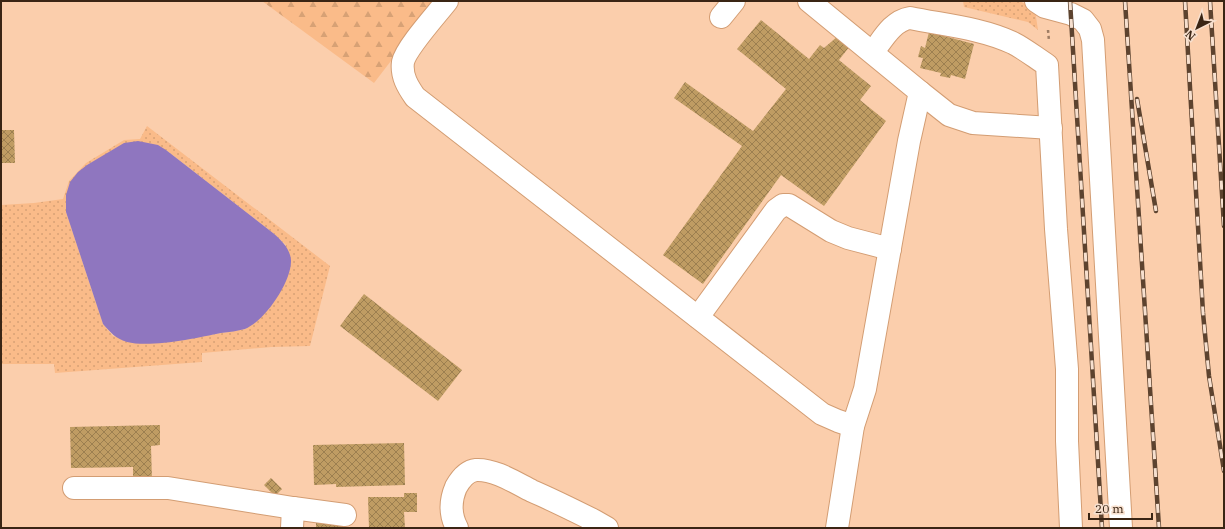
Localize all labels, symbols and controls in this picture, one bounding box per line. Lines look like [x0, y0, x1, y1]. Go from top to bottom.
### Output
north arrow [1177, 8, 1217, 48]
text: N [1182, 27, 1198, 44]
scale bar [1089, 495, 1152, 521]
text: 20 m [1095, 501, 1124, 516]

